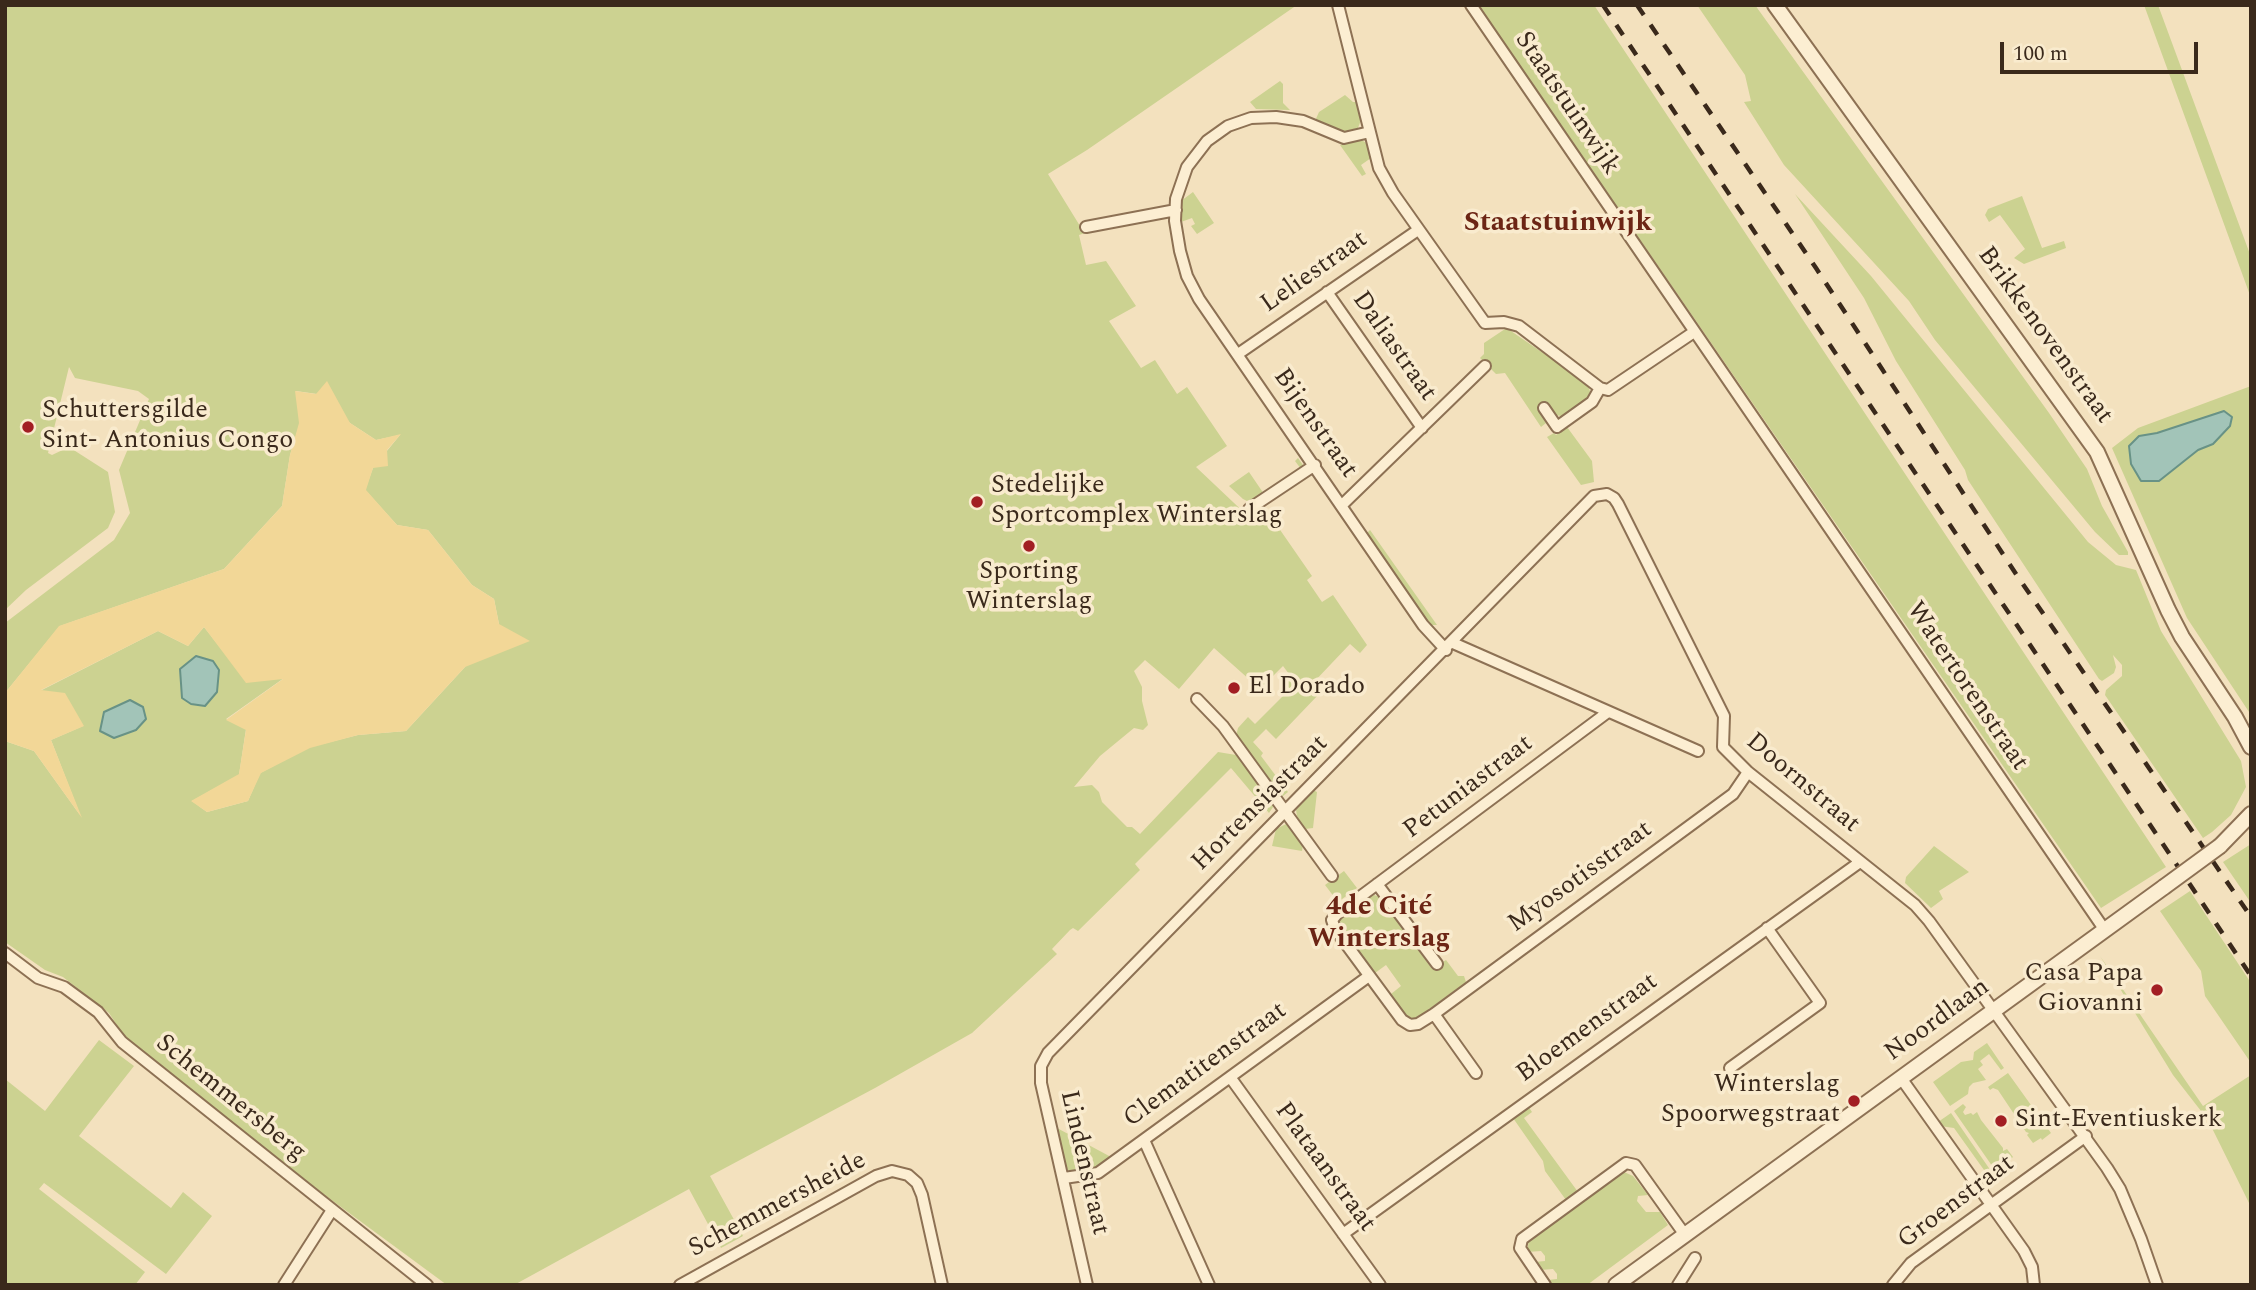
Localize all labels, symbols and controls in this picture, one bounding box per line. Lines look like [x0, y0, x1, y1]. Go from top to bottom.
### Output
street label: Staatstuinwijk [1507, 26, 1625, 182]
scale bar [2004, 28, 2202, 72]
text: 100 m [2013, 38, 2068, 70]
district label: Staatstuinwijk [1464, 208, 1652, 242]
street label: Leliestraat [1256, 225, 1374, 321]
street label: Brikkenovenstraat [1969, 241, 2119, 431]
street label: Daliastraat [1344, 286, 1442, 408]
street label: Bijenstraat [1265, 363, 1363, 485]
place label: Schuttersgilde Sint- Antonius Congo [42, 396, 293, 458]
marker: Schuttersgilde Sint- Antonius Congo [20, 419, 36, 435]
place label: Stedelijke Sportcomplex Winterslag [991, 471, 1282, 532]
marker: Stedelijke Sportcomplex Winterslag [969, 494, 985, 510]
marker: Sporting Winterslag [1021, 538, 1037, 554]
place label: Sporting Winterslag [966, 557, 1092, 618]
street label: Watertorenstraat [1898, 597, 2034, 777]
place label: El Dorado [1248, 672, 1365, 704]
marker: El Dorado [1226, 680, 1242, 696]
street label: Doornstraat [1739, 727, 1865, 841]
street label: Hortensiastraat [1186, 729, 1336, 879]
street label: Petuniastraat [1398, 729, 1540, 847]
street label: Myosotisstraat [1503, 815, 1659, 941]
district label: 4de Cité Winterslag [1308, 892, 1450, 958]
place label: Casa Papa Giovanni [2025, 959, 2143, 1020]
street label: Bloemenstraat [1511, 967, 1665, 1091]
street label: Noordlaan [1879, 973, 1997, 1069]
marker: Casa Papa Giovanni [2149, 982, 2165, 998]
street label: Clematitenstraat [1118, 996, 1294, 1136]
street label: Schemmersberg [148, 1029, 312, 1169]
place label: Winterslag Spoorwegstraat [1661, 1070, 1840, 1132]
street label: Lindenstraat [1051, 1088, 1115, 1238]
marker: Winterslag Spoorwegstraat [1846, 1093, 1862, 1109]
street label: Plataanstraat [1267, 1097, 1381, 1239]
place label: Sint-Eventiuskerk [2015, 1105, 2222, 1137]
marker: Sint-Eventiuskerk [1993, 1113, 2009, 1129]
street label: Schemmersheide [684, 1146, 872, 1266]
street label: Groenstraat [1893, 1149, 2021, 1257]

